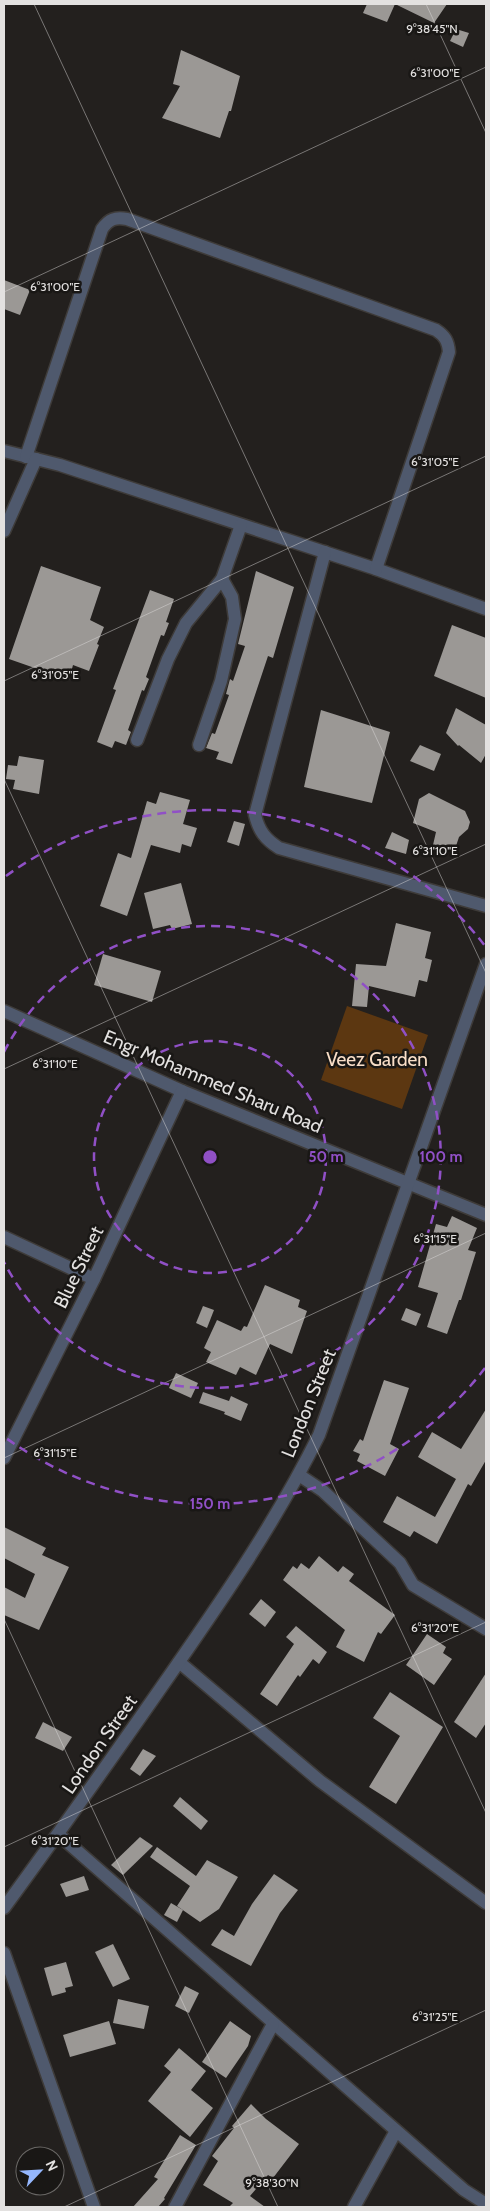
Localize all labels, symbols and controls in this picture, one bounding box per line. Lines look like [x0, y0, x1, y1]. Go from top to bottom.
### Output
text: 9°38'45"N [406, 21, 458, 36]
text: 6°31'00"E [410, 65, 460, 80]
text: 6°31'00"E [30, 279, 80, 294]
text: 6°31'05"E [411, 454, 459, 469]
text: 6°31'05"E [31, 667, 79, 682]
text: 6°31'10"E [412, 843, 458, 858]
street label: Engr Mohammed Sharu Road [100, 1025, 326, 1138]
park label: Veez Garden [326, 1048, 428, 1071]
text: 6°31'10"E [32, 1056, 78, 1071]
centre of rings [201, 1148, 219, 1166]
text: 50 m [308, 1148, 344, 1166]
text: 100 m [419, 1148, 463, 1166]
street label: Blue Street [49, 1222, 108, 1312]
text: 6°31'15"E [413, 1231, 457, 1246]
street label: London Street [276, 1345, 341, 1461]
text: 6°31'15"E [33, 1445, 77, 1460]
text: 150 m [190, 1495, 230, 1513]
text: 6°31'20"E [411, 1620, 459, 1635]
street label: London Street [57, 1690, 142, 1798]
text: 6°31'20"E [31, 1833, 79, 1848]
text: 6°31'25"E [412, 2009, 458, 2024]
north arrow [15, 2146, 65, 2196]
text: N [42, 2157, 62, 2174]
text: 9°38'30"N [245, 2175, 299, 2190]

